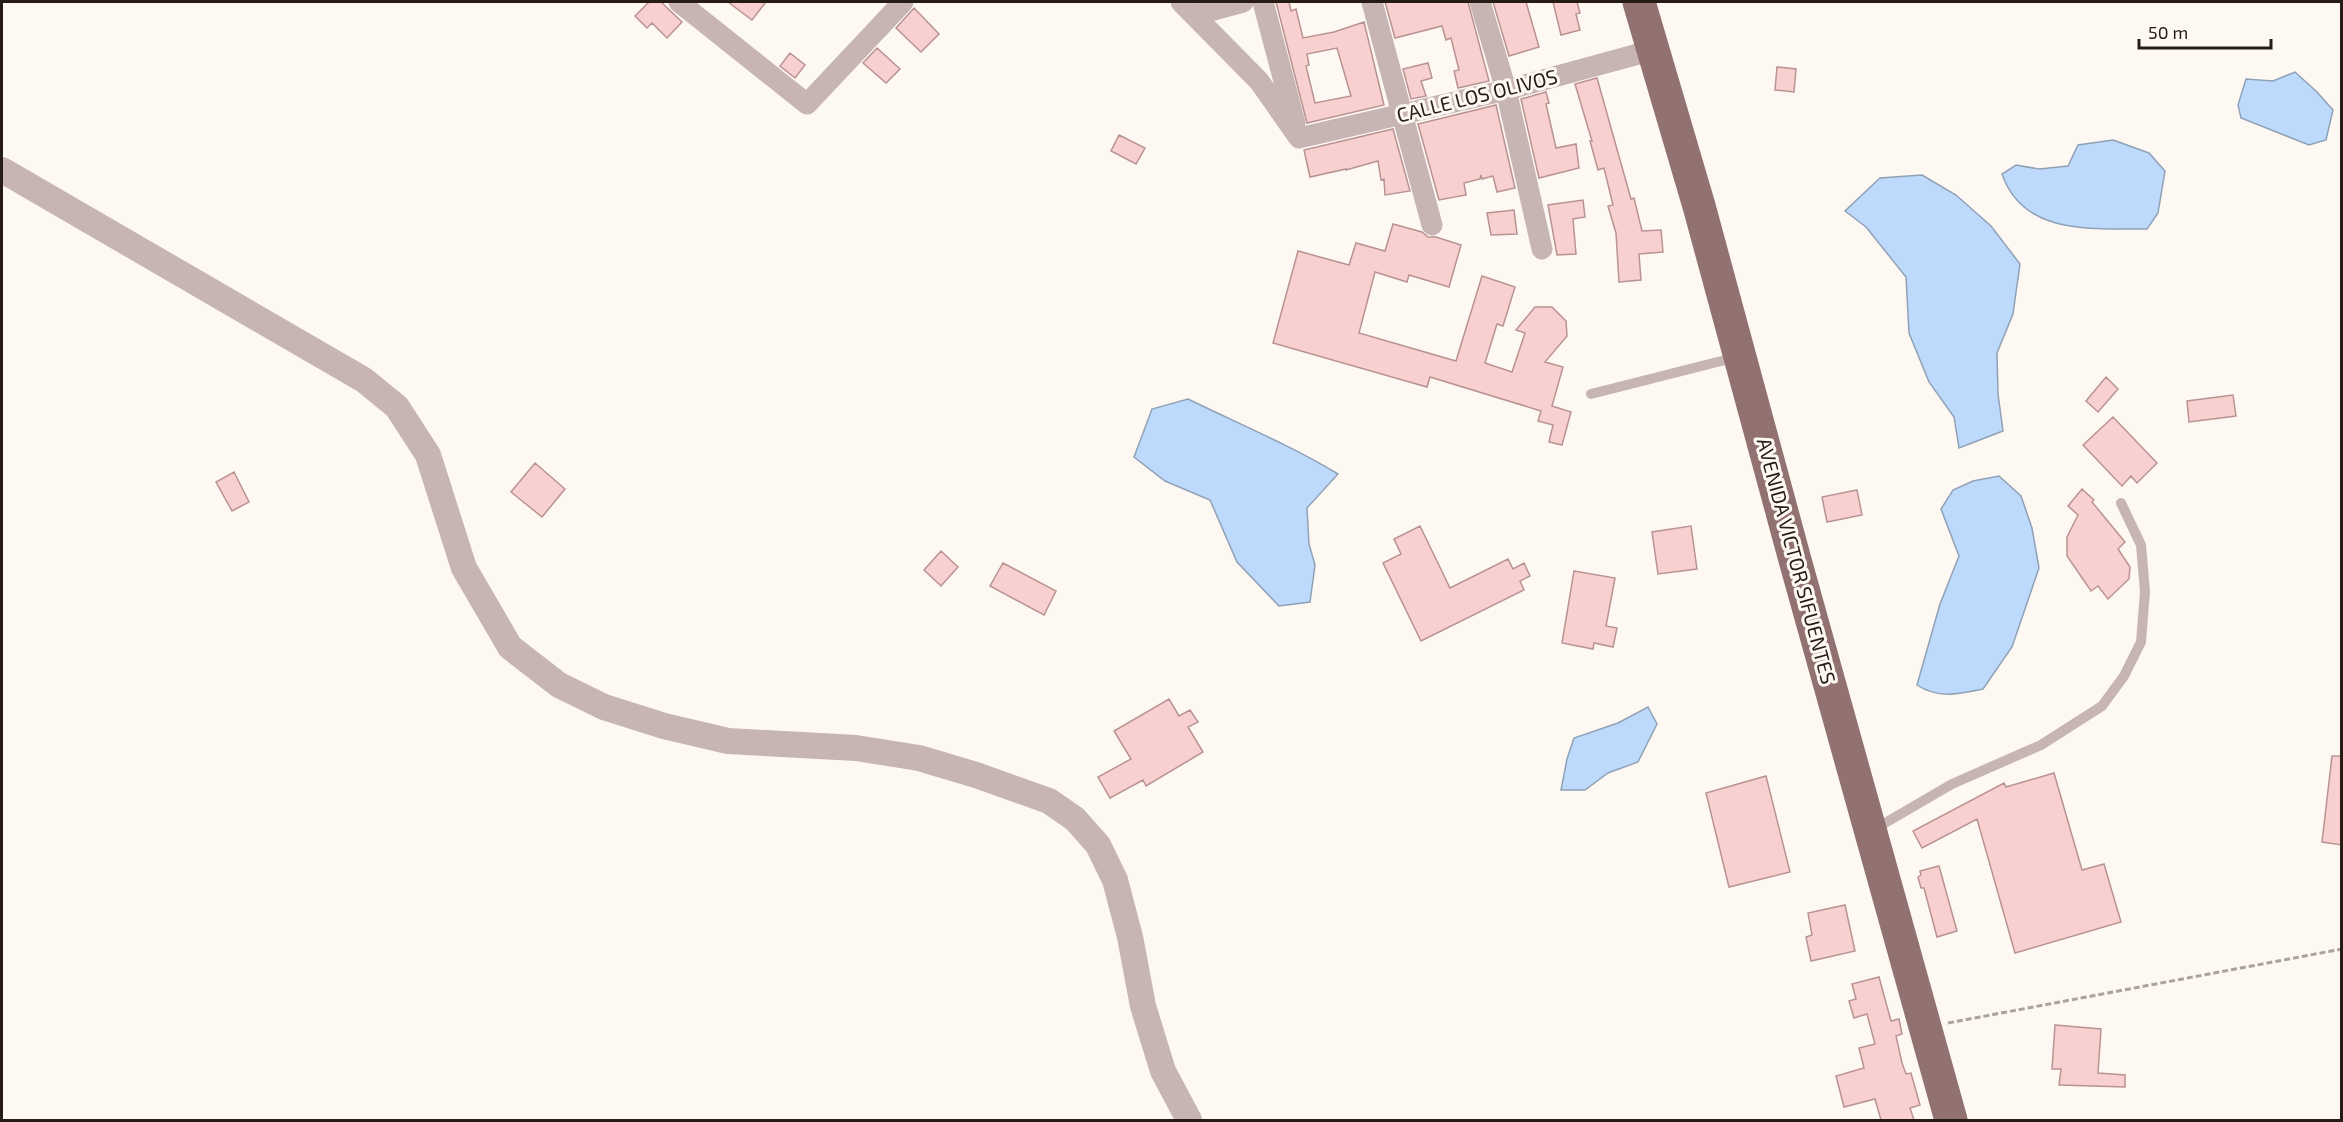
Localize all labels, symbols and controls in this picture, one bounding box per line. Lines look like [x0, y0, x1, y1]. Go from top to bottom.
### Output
scale bar [2139, 12, 2271, 50]
text: 50 m [2148, 21, 2188, 43]
street label: CALLE LOS OLIVOS [1394, 63, 1560, 127]
street label: AVENIDA VICTOR SIFUENTES [1753, 435, 1841, 686]

